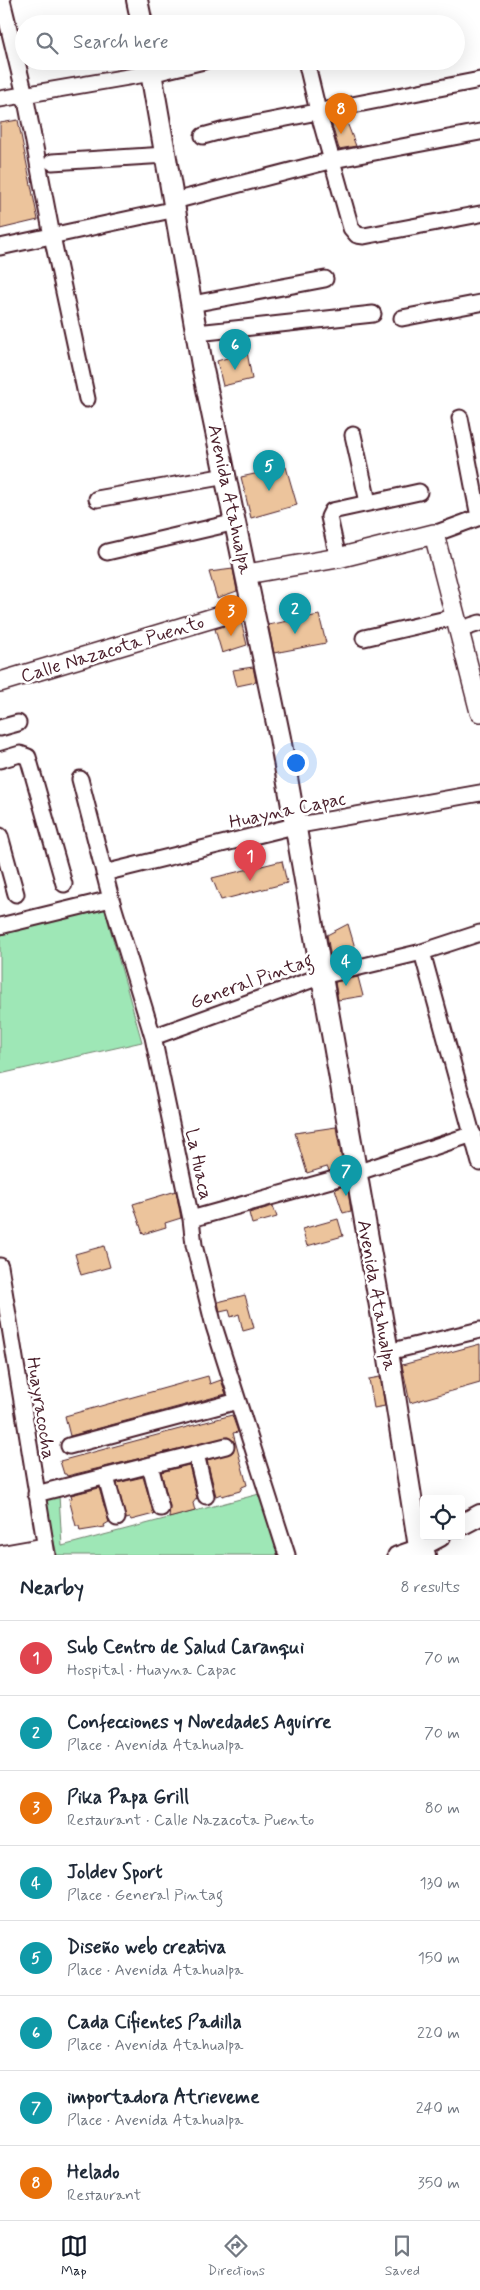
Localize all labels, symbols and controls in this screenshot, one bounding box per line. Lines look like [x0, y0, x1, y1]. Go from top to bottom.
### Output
search box [15, 15, 465, 70]
icon: search [33, 29, 61, 57]
text: Search here [73, 30, 169, 55]
pin: 8 [325, 93, 357, 134]
pin: 6 [219, 329, 251, 370]
street label: Avenida Atahualpa [201, 422, 258, 577]
pin: 5 [253, 450, 285, 491]
pin: 2 [279, 593, 311, 634]
pin: 3 [215, 595, 247, 636]
street label: Calle Nazacota Puento [18, 610, 207, 689]
your location [283, 750, 309, 776]
street label: Huayna Capac [227, 786, 348, 835]
pin: 1 [234, 840, 266, 881]
pin: 4 [330, 945, 362, 986]
street label: General Pintag [187, 948, 318, 1018]
street label: La Huaca [179, 1126, 218, 1202]
pin: 7 [330, 1155, 362, 1196]
street label: Avenida Atahualpa [351, 1218, 402, 1373]
street label: Huayracocha [20, 1355, 61, 1461]
map controls [420, 1495, 465, 1540]
button: locate [420, 1495, 465, 1540]
text: Nearby [20, 1574, 84, 1602]
text: 8 results [400, 1577, 460, 1598]
text: Sub Centro de Salud Caranqui [67, 1635, 304, 1660]
text: 1 [32, 1648, 40, 1669]
text: 70 m [424, 1648, 460, 1669]
text: Hospital · Huayna Capac [67, 1660, 236, 1681]
text: Confecciones y Novedades Aguirre [67, 1710, 331, 1735]
text: 2 [32, 1723, 40, 1744]
text: 70 m [424, 1723, 460, 1744]
text: Place · Avenida Atahualpa [67, 1735, 243, 1756]
text: Pika Papa Grill [67, 1785, 189, 1810]
text: 3 [32, 1798, 40, 1819]
text: 80 m [425, 1798, 460, 1819]
text: Restaurant · Calle Nazacota Puento [67, 1810, 314, 1831]
text: Joldev Sport [67, 1860, 163, 1885]
text: 4 [31, 1873, 41, 1894]
text: 130 m [419, 1873, 460, 1894]
text: Place · General Pintag [67, 1885, 223, 1906]
text: Diseño web creativa [67, 1935, 226, 1960]
text: 5 [31, 1948, 41, 1969]
text: 150 m [418, 1948, 460, 1969]
text: Place · Avenida Atahualpa [67, 1960, 243, 1981]
text: Cada Cifientes Padilla [67, 2010, 242, 2035]
text: 6 [32, 2023, 40, 2044]
text: 220 m [417, 2023, 460, 2044]
text: Place · Avenida Atahualpa [67, 2035, 243, 2056]
text: importadora Atrieveme [67, 2085, 260, 2110]
text: 7 [31, 2098, 41, 2119]
text: 240 m [416, 2098, 460, 2119]
text: Place · Avenida Atahualpa [67, 2110, 243, 2131]
text: Helado [67, 2160, 120, 2185]
text: 8 [31, 2173, 41, 2194]
text: 350 m [418, 2173, 460, 2194]
text: Restaurant [67, 2185, 141, 2206]
tab: Map [60, 2232, 88, 2280]
tab: Directions [208, 2232, 265, 2280]
tab: Saved [385, 2232, 420, 2280]

